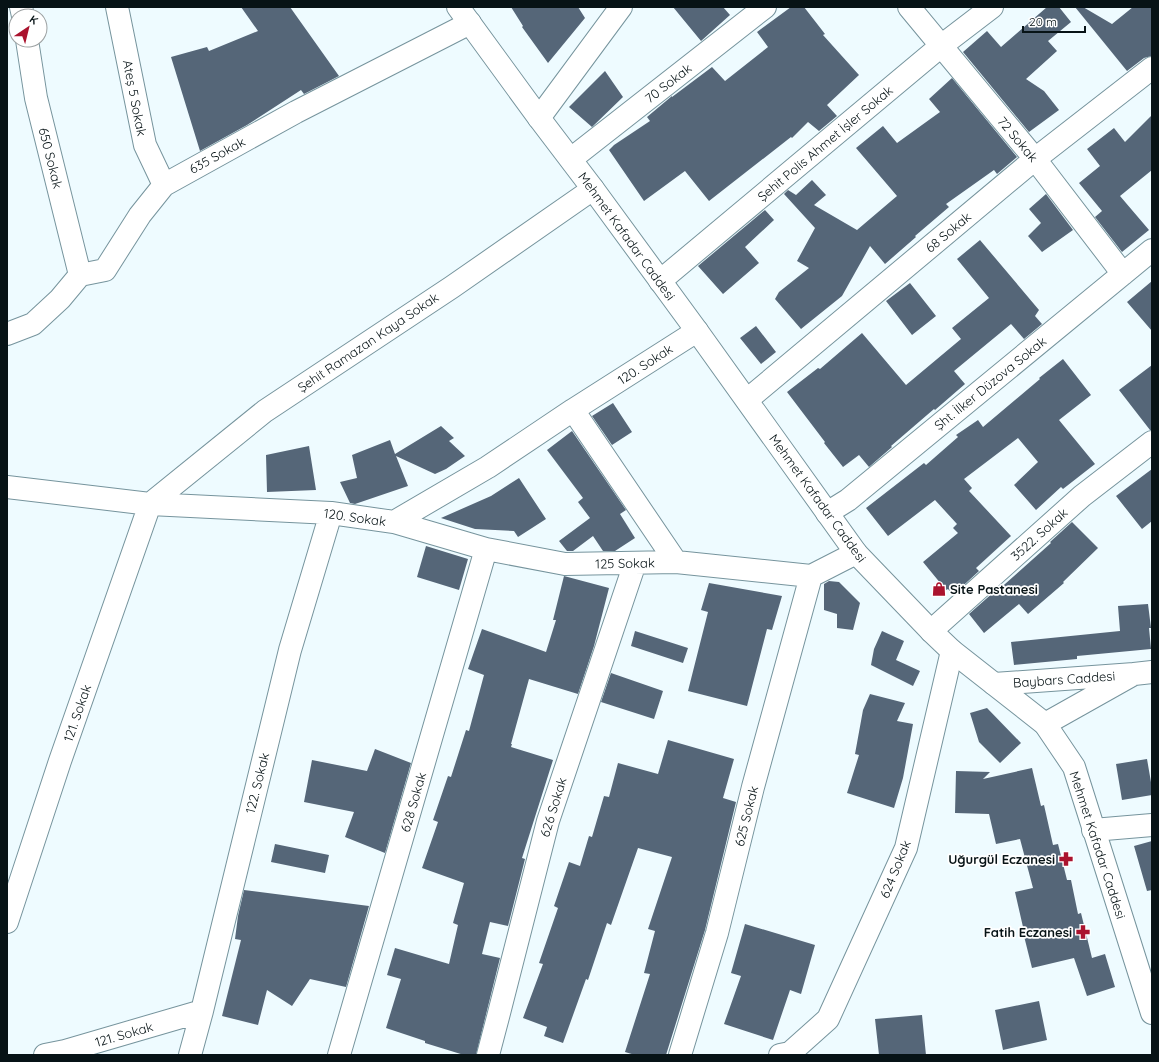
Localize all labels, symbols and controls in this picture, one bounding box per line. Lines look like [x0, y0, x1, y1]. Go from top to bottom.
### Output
north arrow [8, 8, 48, 48]
scale bar [1023, 8, 1085, 34]
text: K [27, 12, 41, 28]
text: 20 m [1029, 14, 1057, 29]
street label: Ateş 5 Sokak [120, 59, 150, 137]
street label: 70 Sokak [641, 60, 695, 106]
street label: Şehit Polis Ahmet İşler Sokak [754, 82, 896, 204]
street label: 72 Sokak [994, 113, 1042, 165]
street label: 650 Sokak [36, 126, 66, 190]
street label: 635 Sokak [186, 133, 248, 177]
street label: Mehmet Kafadar Caddesi [575, 169, 679, 303]
street label: 68 Sokak [922, 208, 974, 256]
street label: Şehit Ramazan Kaya Sokak [294, 289, 442, 395]
street label: Şht. İlker Düzova Sokak [931, 333, 1049, 433]
street label: 120. Sokak [614, 340, 676, 388]
street label: Mehmet Kafadar Caddesi [766, 431, 870, 565]
street label: 3522. Sokak [1007, 504, 1071, 564]
street label: 120. Sokak [323, 505, 387, 529]
street label: 125 Sokak [595, 554, 655, 572]
shop icon: Site Pastanesi [931, 581, 947, 597]
place label: Site Pastanesi [950, 581, 1038, 597]
street label: Baybars Caddesi [1012, 667, 1116, 691]
street label: 121. Sokak [60, 682, 94, 744]
street label: 122. Sokak [242, 751, 272, 815]
street label: Mehmet Kafadar Caddesi [1067, 769, 1129, 921]
street label: 628 Sokak [397, 770, 429, 834]
street label: 626 Sokak [536, 775, 570, 839]
street label: 625 Sokak [731, 784, 761, 848]
street label: 624 Sokak [876, 838, 914, 900]
place label: Uğurgül Eczanesi [948, 851, 1055, 867]
pharmacy icon: Uğurgül Eczanesi [1058, 851, 1074, 867]
place label: Fatih Eczanesi [984, 924, 1072, 940]
pharmacy icon: Fatih Eczanesi [1075, 924, 1091, 940]
street label: 121. Sokak [93, 1018, 155, 1050]

